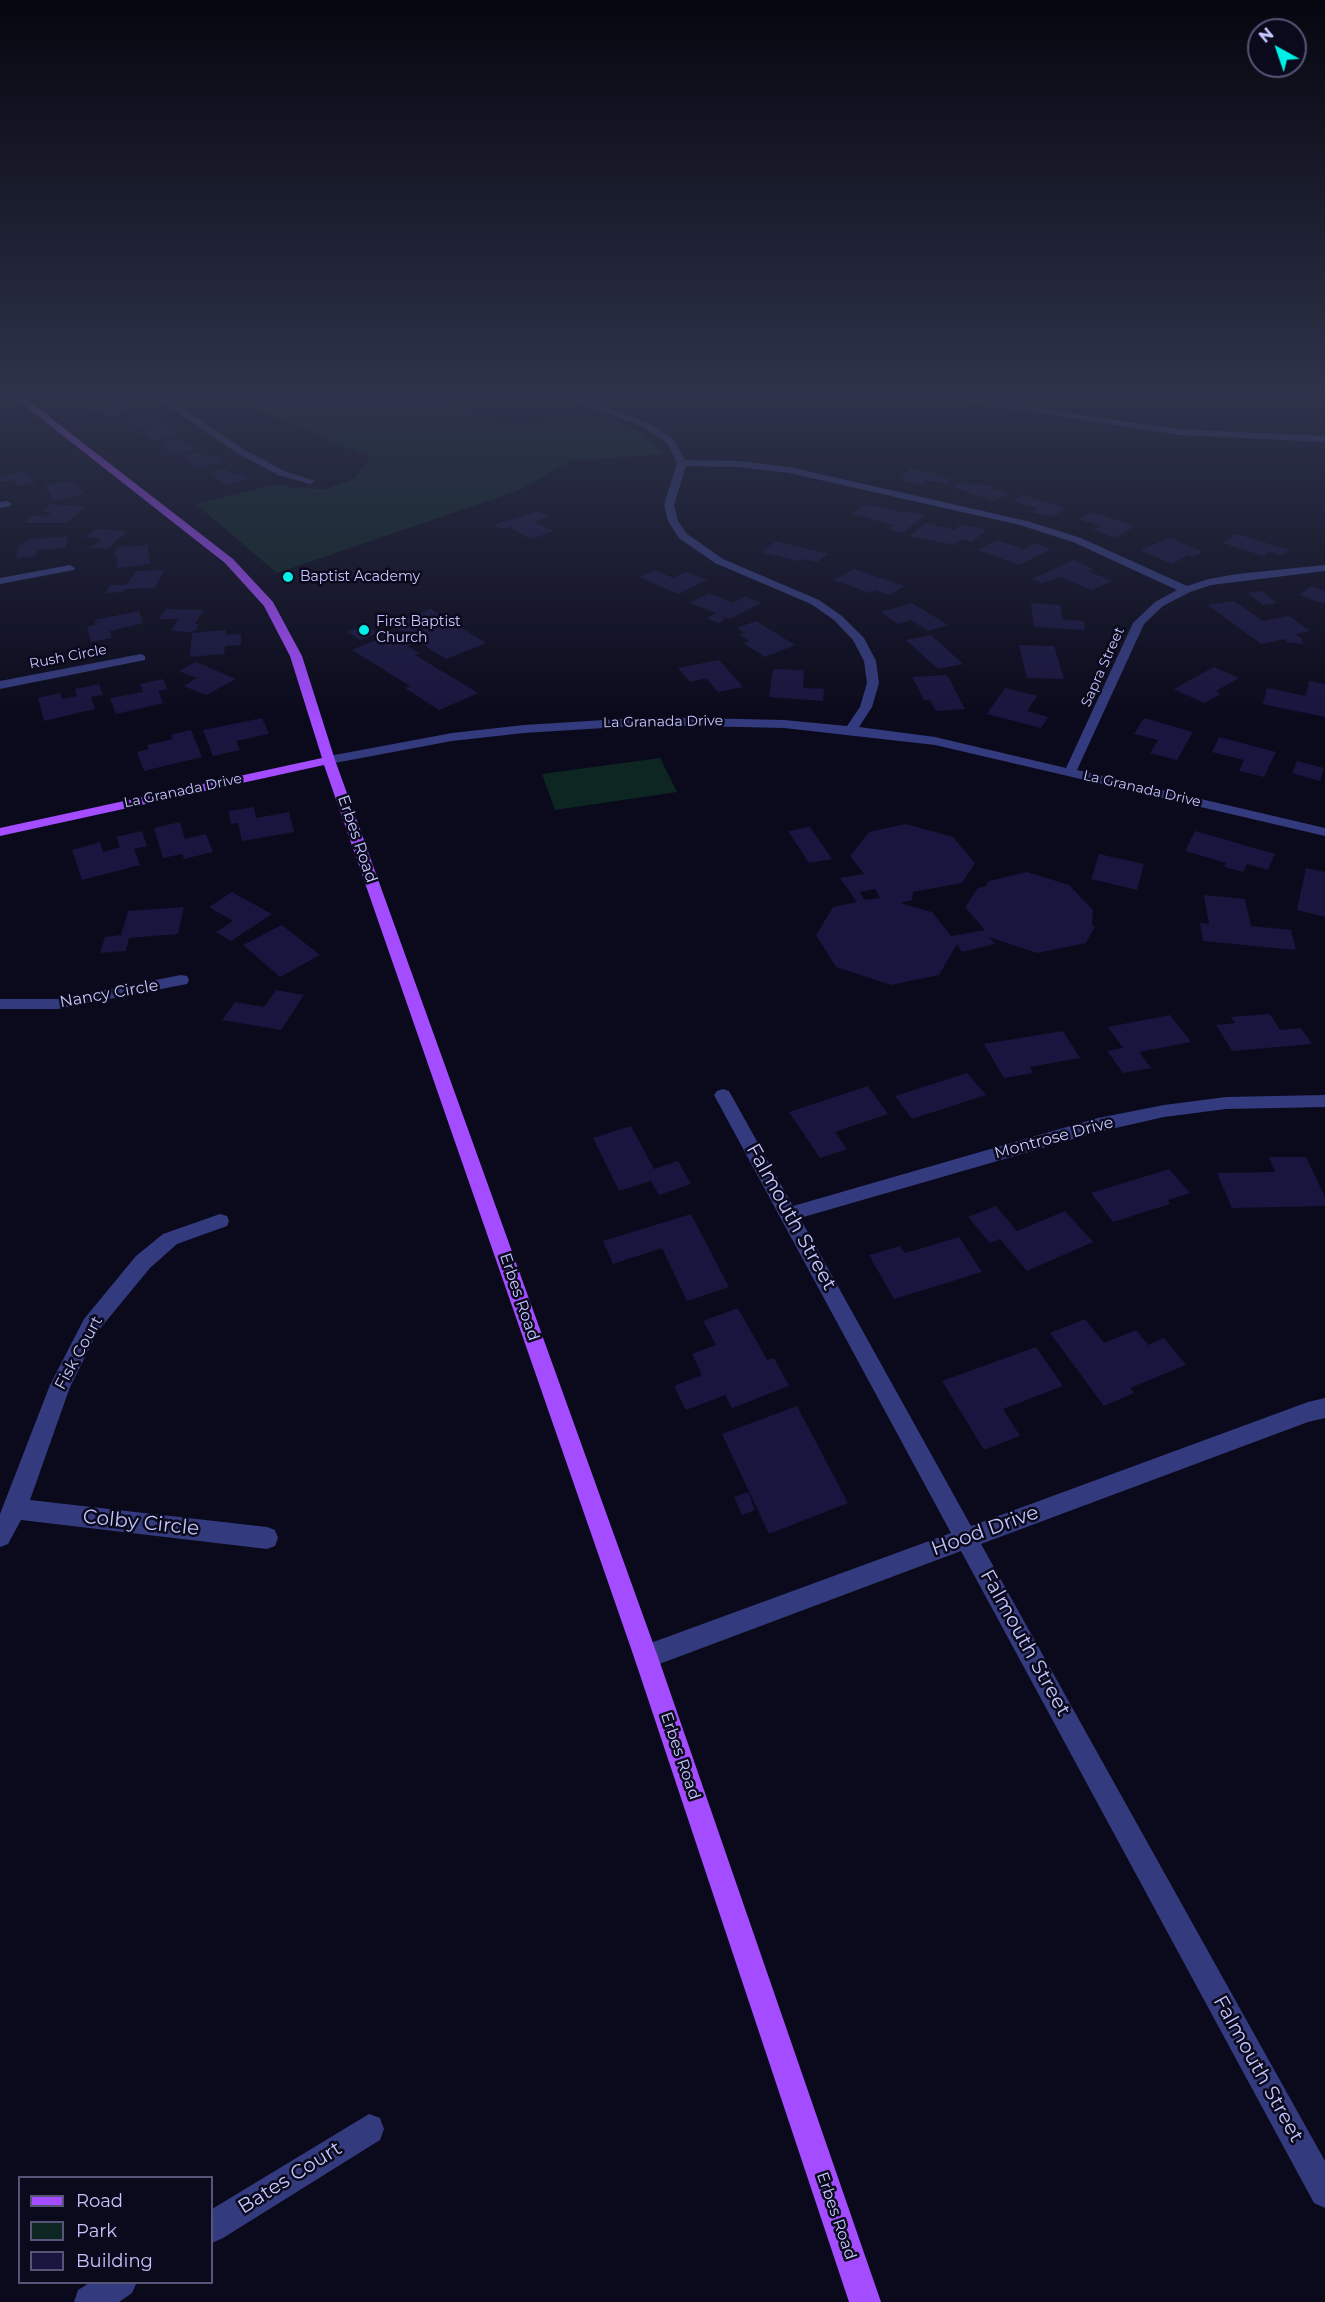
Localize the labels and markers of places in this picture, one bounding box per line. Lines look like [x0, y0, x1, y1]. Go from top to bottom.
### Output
place label: Baptist Academy [300, 569, 420, 585]
marker: Baptist Academy [281, 570, 295, 584]
place label: First Baptist Church [376, 614, 461, 646]
marker: First Baptist Church [357, 623, 371, 637]

